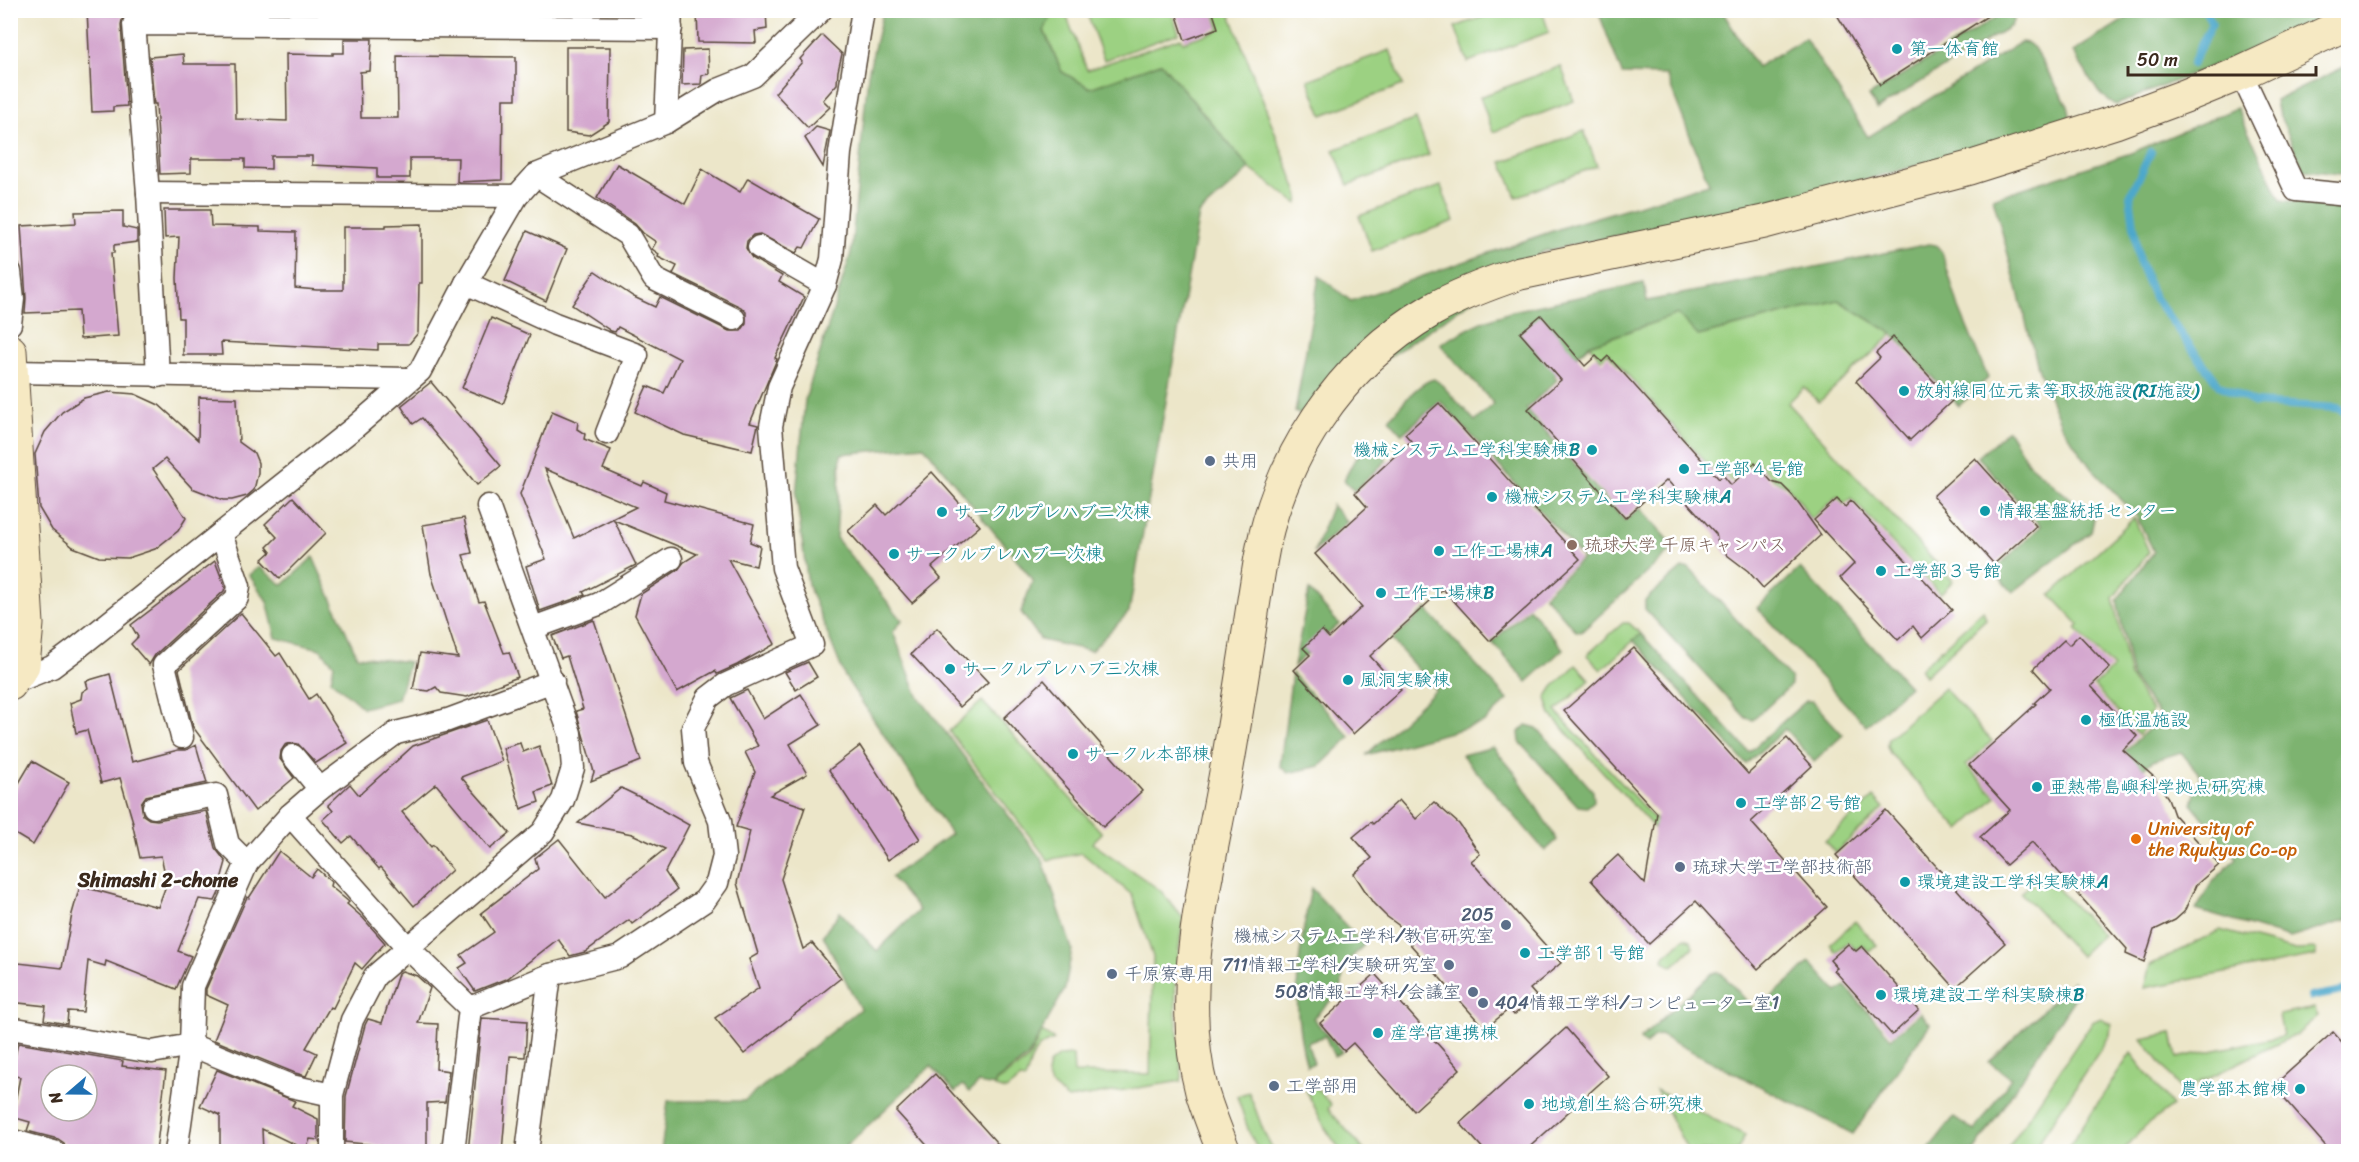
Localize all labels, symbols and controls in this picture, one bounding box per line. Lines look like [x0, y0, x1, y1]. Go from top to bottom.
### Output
place label: 第一体育館 [1909, 33, 1999, 65]
scale bar [2128, 39, 2316, 77]
marker: 第一体育館 [1890, 42, 1904, 56]
text: 50 m [2137, 44, 2178, 76]
place label: 放射線同位元素等取扱施設(RI施設) [1916, 375, 2200, 407]
marker: 放射線同位元素等取扱施設(RI施設) [1897, 384, 1911, 398]
place label: 機械システム工学科実験棟B [1353, 434, 1580, 466]
marker: 機械システム工学科実験棟B [1585, 443, 1599, 457]
place label: 共用 [1222, 445, 1258, 477]
place label: 工学部４号館 [1696, 453, 1804, 485]
marker: 共用 [1203, 454, 1217, 468]
marker: 工学部４号館 [1677, 462, 1691, 476]
place label: 機械システム工学科実験棟A [1504, 481, 1731, 513]
marker: 機械システム工学科実験棟A [1485, 490, 1499, 504]
place label: 情報基盤統括センター [1997, 495, 2176, 527]
place label: サークルプレハブ二次棟 [954, 496, 1151, 528]
marker: 情報基盤統括センター [1978, 504, 1992, 518]
marker: サークルプレハブ二次棟 [935, 505, 949, 519]
place label: 琉球大学 千原キャンパス [1584, 529, 1786, 561]
place label: 工作工場棟A [1451, 535, 1553, 567]
place label: サークルプレハブ一次棟 [906, 538, 1103, 570]
marker: 琉球大学 千原キャンパス [1565, 538, 1579, 552]
marker: 工作工場棟A [1432, 544, 1446, 558]
marker: サークルプレハブ一次棟 [887, 547, 901, 561]
place label: 工学部３号館 [1893, 555, 2001, 587]
marker: 工学部３号館 [1874, 564, 1888, 578]
place label: 工作工場棟B [1393, 577, 1494, 609]
marker: 工作工場棟B [1374, 586, 1388, 600]
place label: サークルプレハブ三次棟 [962, 653, 1159, 685]
marker: サークルプレハブ三次棟 [943, 662, 957, 676]
place label: 風洞実験棟 [1360, 664, 1450, 696]
marker: 風洞実験棟 [1341, 673, 1355, 687]
place label: 極低温施設 [2098, 704, 2188, 736]
marker: 極低温施設 [2079, 713, 2093, 727]
place label: サークル本部棟 [1085, 738, 1210, 770]
marker: サークル本部棟 [1066, 747, 1080, 761]
place label: 亜熱帯島嶼科学拠点研究棟 [2049, 771, 2265, 803]
marker: 亜熱帯島嶼科学拠点研究棟 [2030, 780, 2044, 794]
place label: 工学部２号館 [1753, 787, 1861, 819]
marker: 工学部２号館 [1734, 796, 1748, 810]
place label: University of the Ryukyus Co-op [2148, 813, 2297, 866]
marker: University of the Ryukyus Co-op [2129, 832, 2143, 846]
place label: 琉球大学工学部技術部 [1692, 851, 1872, 883]
marker: 琉球大学工学部技術部 [1673, 860, 1687, 874]
district label: Shimashi 2-chome [77, 863, 239, 898]
place label: 環境建設工学科実験棟A [1917, 866, 2109, 898]
marker: 環境建設工学科実験棟A [1898, 875, 1912, 889]
place label: 205 機械システム工学科/教官研究室 [1233, 899, 1494, 952]
marker: 205 機械システム工学科/教官研究室 [1499, 918, 1513, 932]
place label: 工学部１号館 [1537, 937, 1645, 969]
marker: 工学部１号館 [1518, 946, 1532, 960]
place label: 711情報工学科/実験研究室 [1222, 949, 1437, 981]
place label: 千原寮専用 [1124, 958, 1214, 990]
marker: 711情報工学科/実験研究室 [1442, 958, 1456, 972]
marker: 千原寮専用 [1105, 967, 1119, 981]
place label: 508情報工学科/会議室 [1275, 976, 1461, 1008]
place label: 環境建設工学科実験棟B [1893, 979, 2084, 1011]
marker: 508情報工学科/会議室 [1466, 985, 1480, 999]
place label: 404情報工学科/コンピューター室1 [1495, 987, 1779, 1019]
marker: 環境建設工学科実験棟B [1874, 988, 1888, 1002]
marker: 404情報工学科/コンピューター室1 [1476, 996, 1490, 1010]
place label: 産学官連携棟 [1390, 1017, 1498, 1049]
marker: 産学官連携棟 [1371, 1026, 1385, 1040]
north arrow [39, 1063, 99, 1123]
place label: 工学部用 [1286, 1070, 1358, 1102]
place label: 農学部本館棟 [2180, 1073, 2288, 1105]
marker: 工学部用 [1267, 1079, 1281, 1093]
marker: 農学部本館棟 [2293, 1082, 2307, 1096]
text: N [40, 1087, 71, 1109]
place label: 地域創生総合研究棟 [1541, 1088, 1703, 1120]
marker: 地域創生総合研究棟 [1522, 1097, 1536, 1111]

